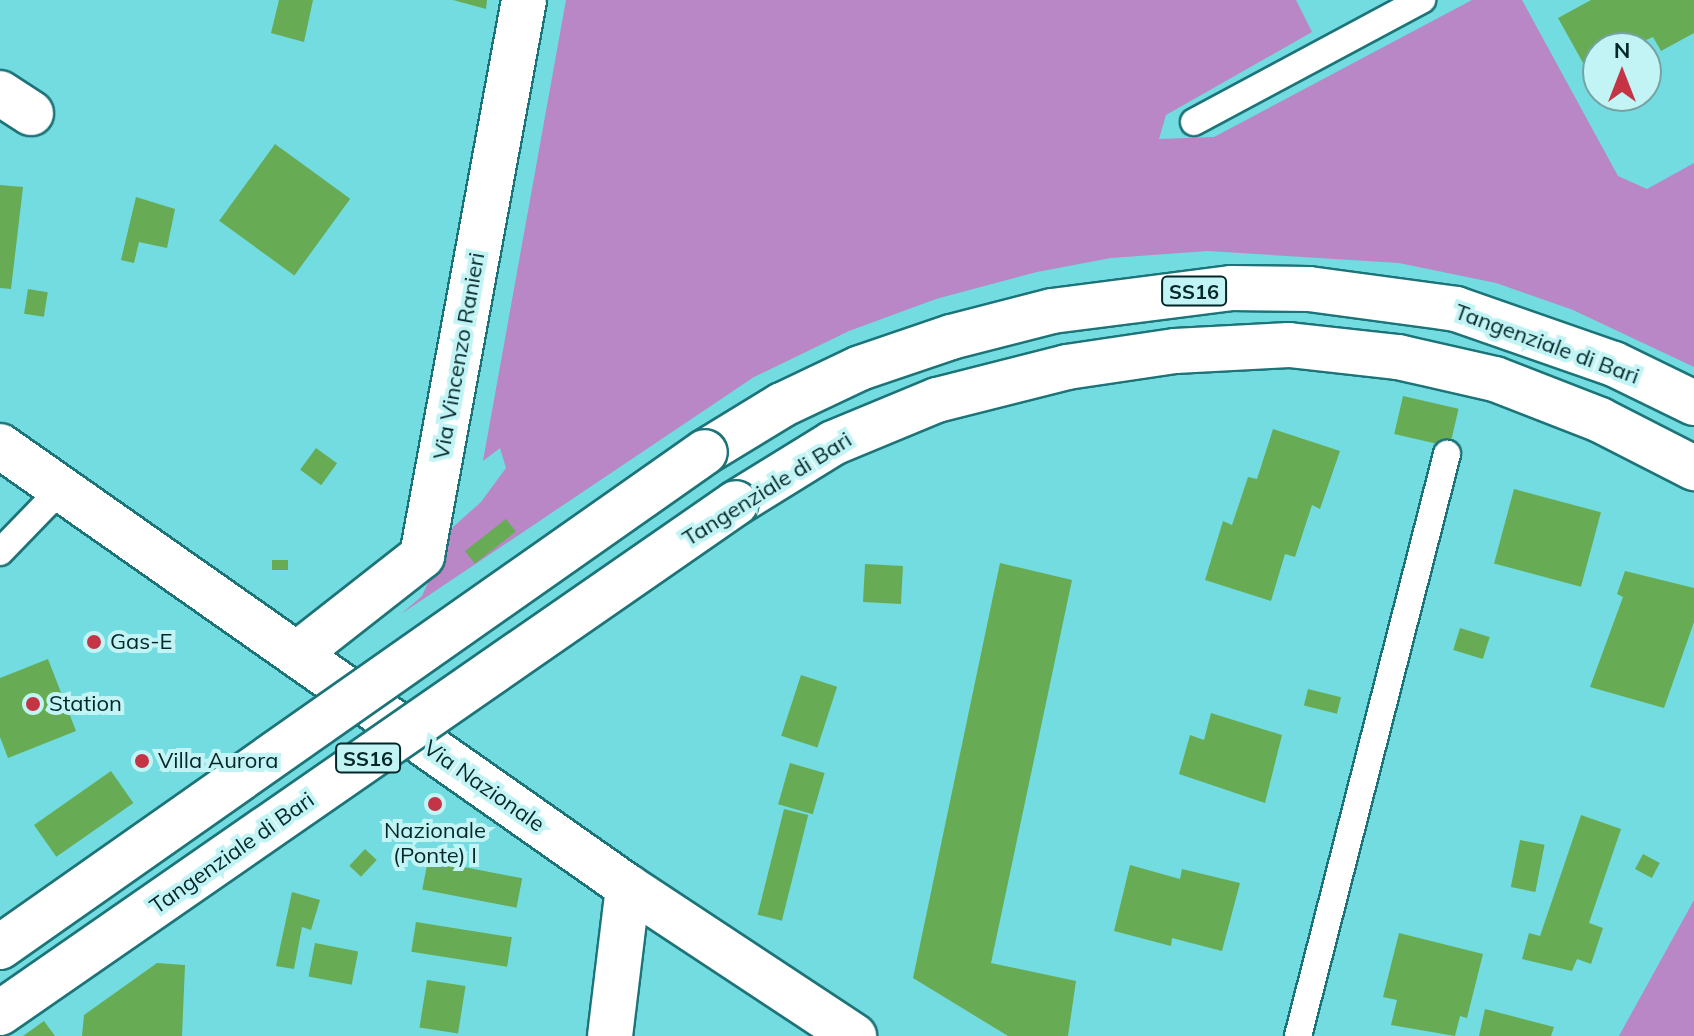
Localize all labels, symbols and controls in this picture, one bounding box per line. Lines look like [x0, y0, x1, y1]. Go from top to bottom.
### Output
north arrow [1582, 32, 1662, 112]
text: N [1614, 36, 1630, 64]
street label: Via Vincenzo Ranieri [428, 250, 490, 462]
road number: SS16 [1160, 275, 1228, 307]
street label: Tangenziale di Bari [1451, 298, 1643, 390]
street label: Tangenziale di Bari [678, 426, 856, 552]
place label: Gas-E [110, 629, 173, 655]
marker: Gas-E [85, 633, 103, 651]
place label: Station [49, 691, 122, 717]
marker: Station [24, 695, 42, 713]
street label: Via Nazionale [418, 735, 550, 837]
road number: SS16 [334, 742, 402, 774]
place label: Villa Aurora [158, 748, 278, 774]
marker: Villa Aurora [133, 752, 151, 770]
street label: Tangenziale di Bari [145, 786, 319, 920]
marker: Nazionale (Ponte) I [426, 795, 444, 813]
place label: Nazionale (Ponte) I [384, 817, 486, 868]

